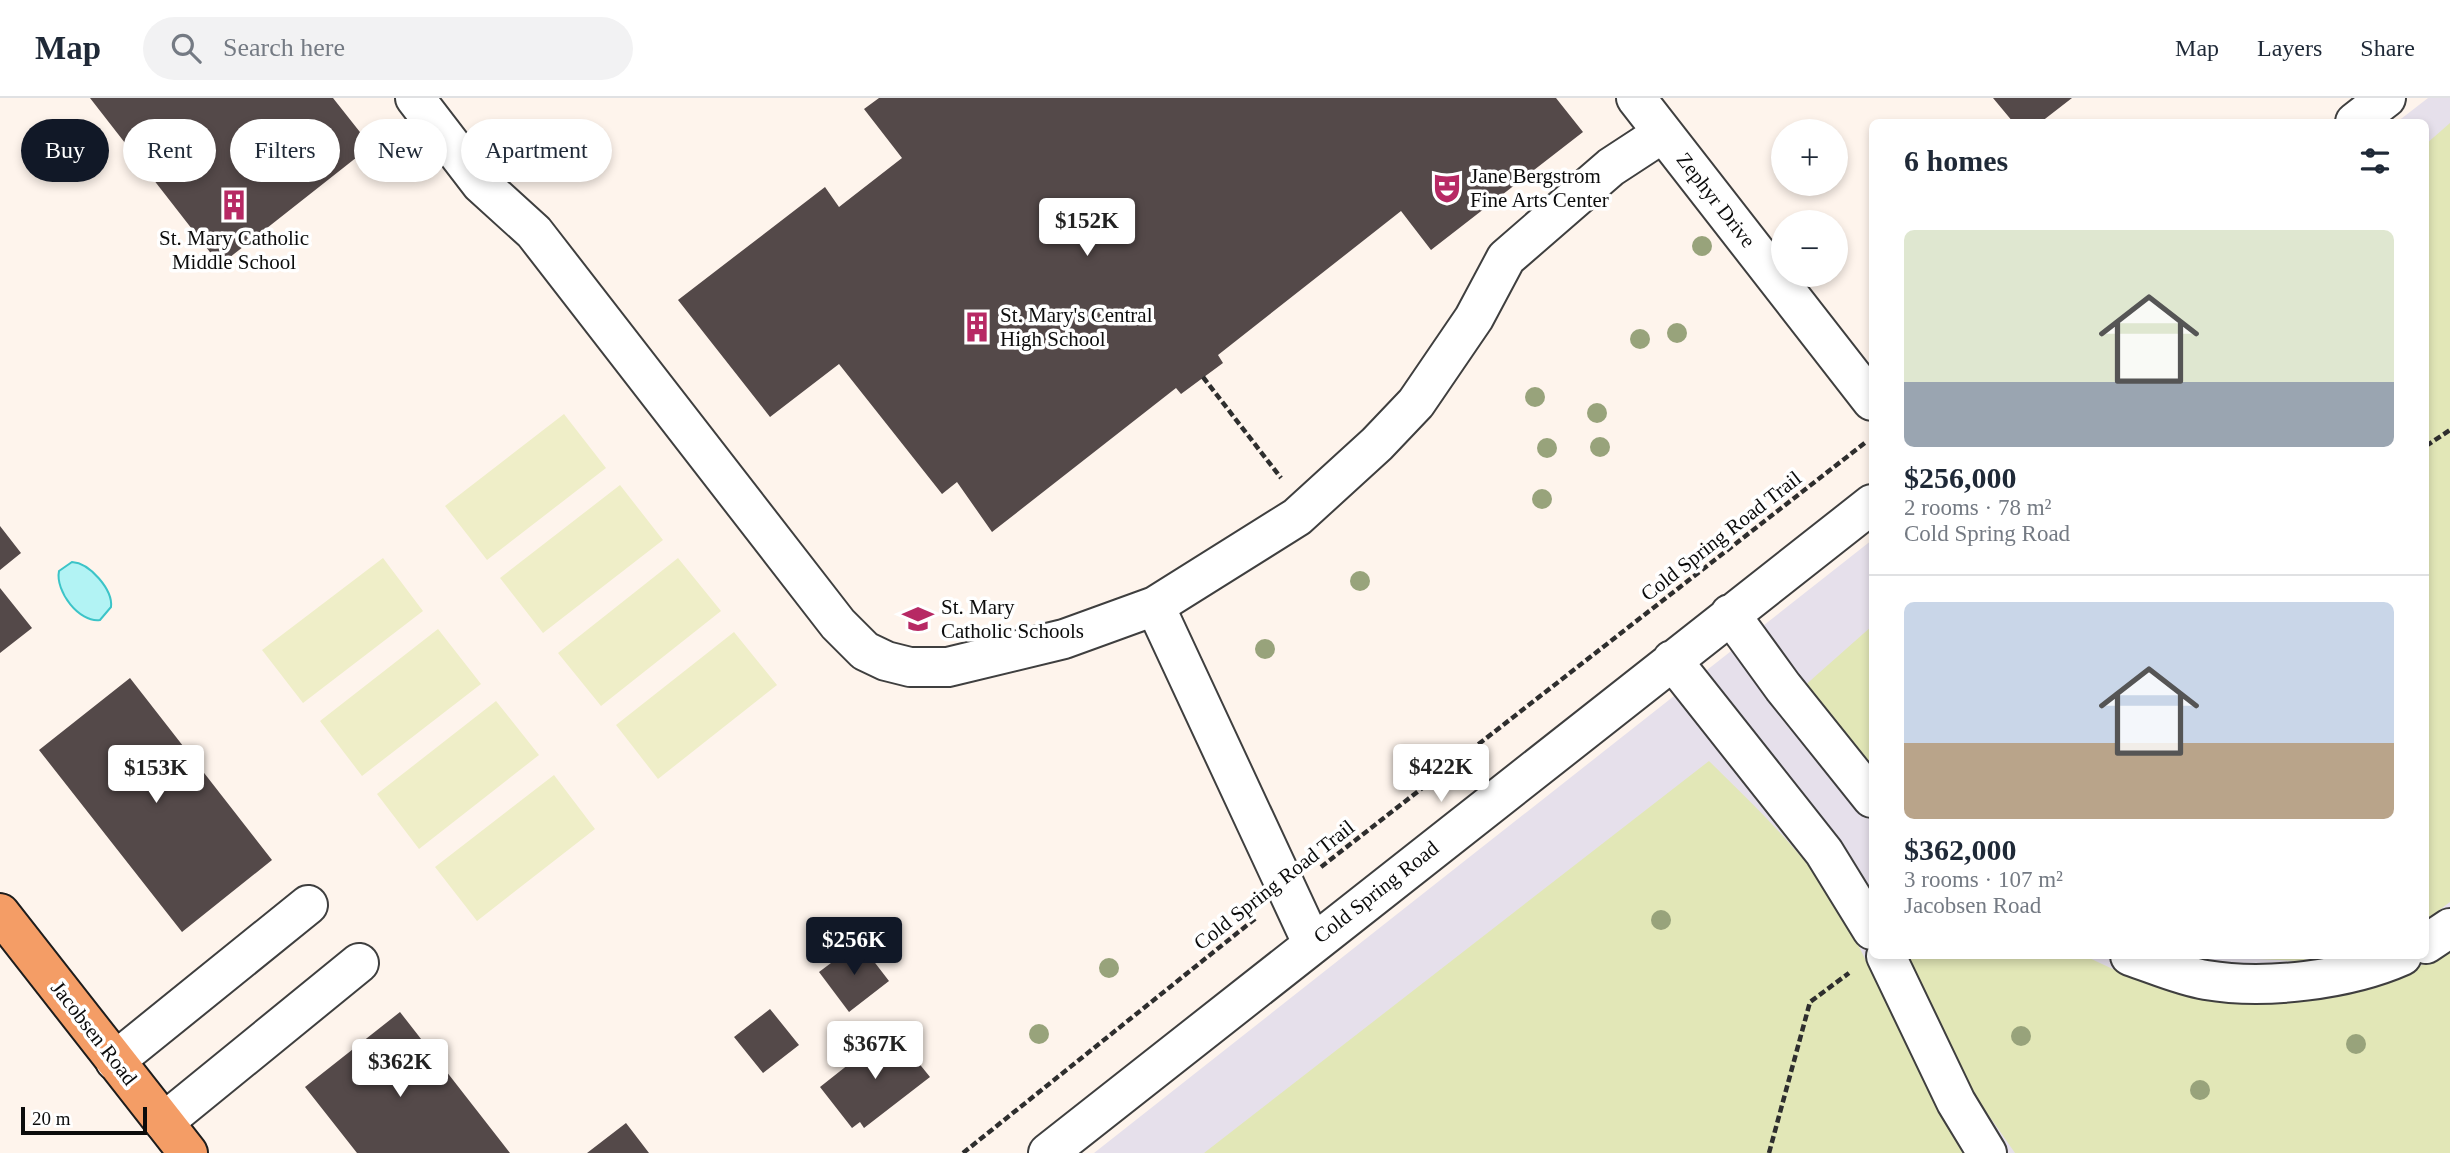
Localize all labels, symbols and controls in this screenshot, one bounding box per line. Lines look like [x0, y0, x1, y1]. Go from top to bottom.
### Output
search box [143, 17, 633, 80]
icon: search [167, 29, 205, 67]
text: Map [35, 30, 101, 66]
text: Search here [223, 33, 345, 62]
text: Map [2175, 35, 2219, 61]
text: Layers [2257, 35, 2322, 61]
text: Share [2360, 35, 2415, 61]
chip: Buy [21, 119, 109, 182]
chip: Rent [123, 119, 216, 182]
chip: Filters [230, 119, 340, 182]
chip: New [354, 119, 447, 182]
chip: Apartment [461, 119, 612, 182]
map controls [1771, 119, 1848, 287]
button: + [1771, 119, 1848, 196]
icon: filters [2356, 142, 2394, 180]
text: 6 homes [1904, 144, 2008, 177]
street label: Zephyr Drive [1672, 148, 1760, 252]
place label: Jane Bergstrom Fine Arts Center [1470, 164, 1609, 212]
theatre icon: Jane Bergstrom Fine Arts Center [1430, 171, 1464, 205]
building icon: St. Mary Catholic Middle School [217, 188, 251, 222]
pin: $152K [1038, 198, 1136, 258]
text: $152K [1055, 208, 1119, 233]
button: − [1771, 210, 1848, 287]
place label: St. Mary Catholic Middle School [159, 226, 309, 274]
icon: home [2086, 276, 2212, 402]
place label: St. Mary's Central High School [1000, 303, 1153, 351]
building icon: St. Mary's Central High School [960, 310, 994, 344]
text: $256,000 [1904, 461, 2017, 494]
street label: Cold Spring Road Trail [1636, 466, 1806, 606]
text: 2 rooms · 78 m² [1904, 495, 2051, 520]
text: Cold Spring Road [1904, 521, 2070, 546]
place label: St. Mary Catholic Schools [941, 595, 1084, 643]
school or university icon: St. Mary Catholic Schools [901, 602, 935, 636]
icon: home [2086, 648, 2212, 774]
pin: $422K [1392, 744, 1490, 804]
pin: $153K [107, 746, 205, 805]
text: $422K [1409, 754, 1473, 779]
text: $153K [124, 755, 188, 780]
street label: Cold Spring Road Trail [1189, 815, 1359, 955]
text: $362,000 [1904, 833, 2017, 866]
street label: Cold Spring Road [1309, 836, 1444, 948]
text: 3 rooms · 107 m² [1904, 867, 2063, 892]
text: Jacobsen Road [1904, 893, 2041, 918]
pin: $256K [805, 918, 903, 977]
text: $256K [822, 927, 886, 952]
street label: Jacobsen Road [46, 976, 142, 1090]
pin: $367K [826, 1021, 924, 1081]
text: $367K [843, 1031, 907, 1056]
pin: $362K [351, 1040, 449, 1099]
text: $362K [368, 1049, 432, 1074]
scale bar [21, 1104, 147, 1136]
text: 20 m [32, 1108, 71, 1129]

